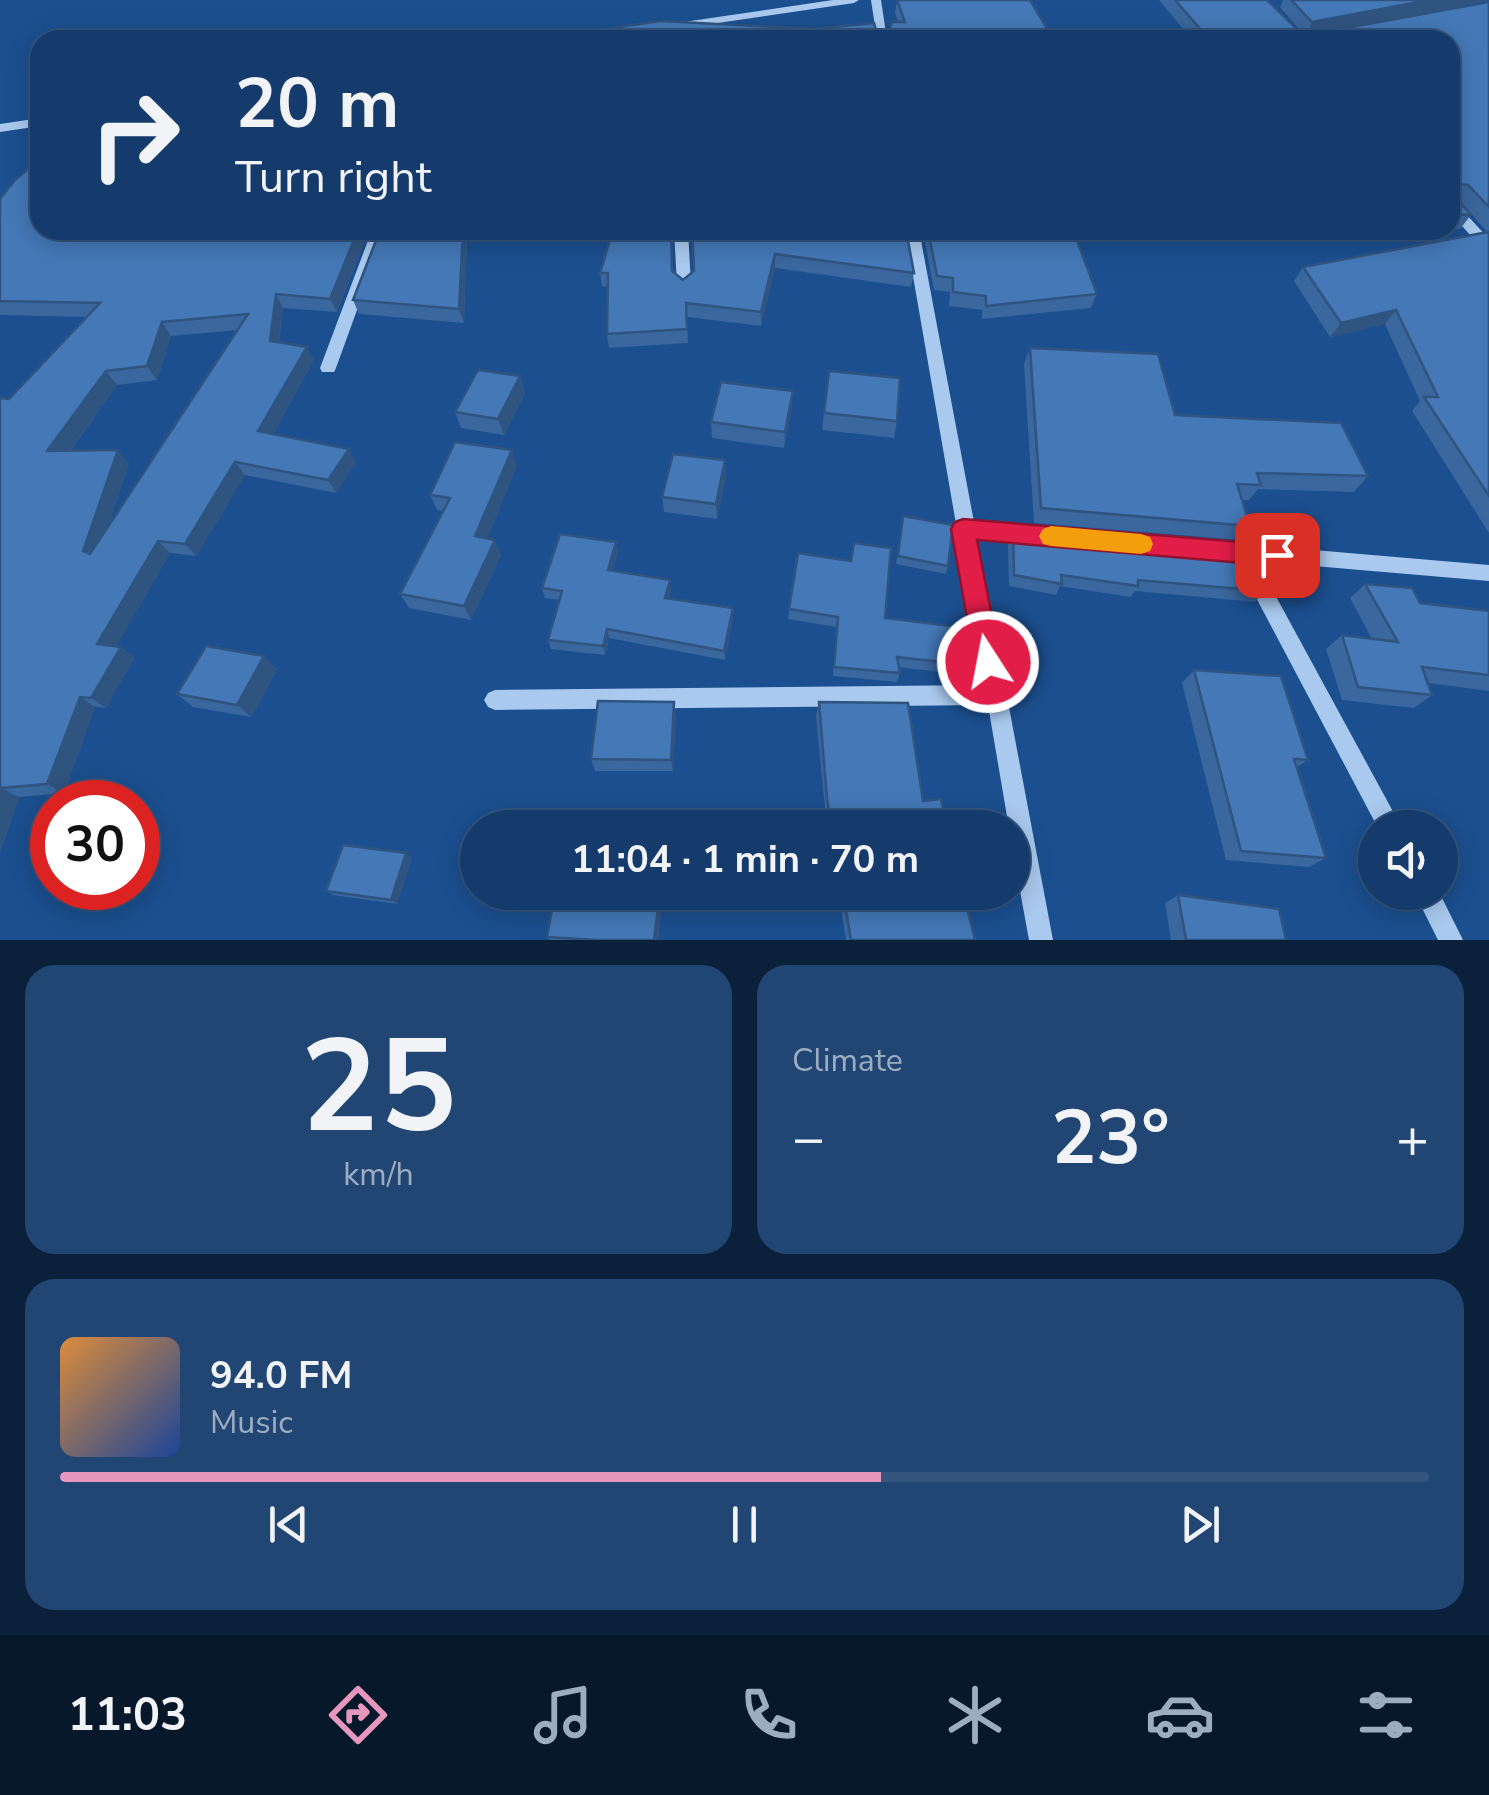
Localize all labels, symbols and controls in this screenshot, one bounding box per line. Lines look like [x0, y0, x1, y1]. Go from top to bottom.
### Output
text: 20 m [235, 56, 399, 152]
icon: right [70, 70, 200, 200]
text: Turn right [235, 147, 432, 208]
pin [1235, 513, 1320, 598]
icon: arrive [1250, 528, 1305, 583]
position arrow [936, 610, 1040, 714]
speed limit sign: 30 [30, 780, 160, 910]
map controls [1358, 810, 1458, 910]
button: sound [1358, 810, 1458, 910]
text: 11:04 · 1 min · 70 m [571, 834, 919, 885]
text: 25 [300, 999, 457, 1176]
text: Climate [792, 1039, 903, 1082]
text: 23° [1051, 1087, 1170, 1189]
text: − [792, 1101, 825, 1176]
text: + [1396, 1101, 1429, 1176]
text: km/h [343, 1153, 414, 1196]
text: 94.0 FM [210, 1350, 352, 1401]
text: Music [210, 1401, 293, 1444]
icon: previous [261, 1497, 316, 1552]
icon: pause [717, 1497, 772, 1552]
icon: next [1173, 1497, 1228, 1552]
icon: directions [323, 1680, 393, 1750]
icon: music [528, 1680, 598, 1750]
icon: phone [734, 1680, 804, 1750]
icon: climate [940, 1680, 1010, 1750]
icon: car [1145, 1680, 1215, 1750]
icon: filters [1351, 1680, 1421, 1750]
text: 11:03 [68, 1685, 187, 1746]

